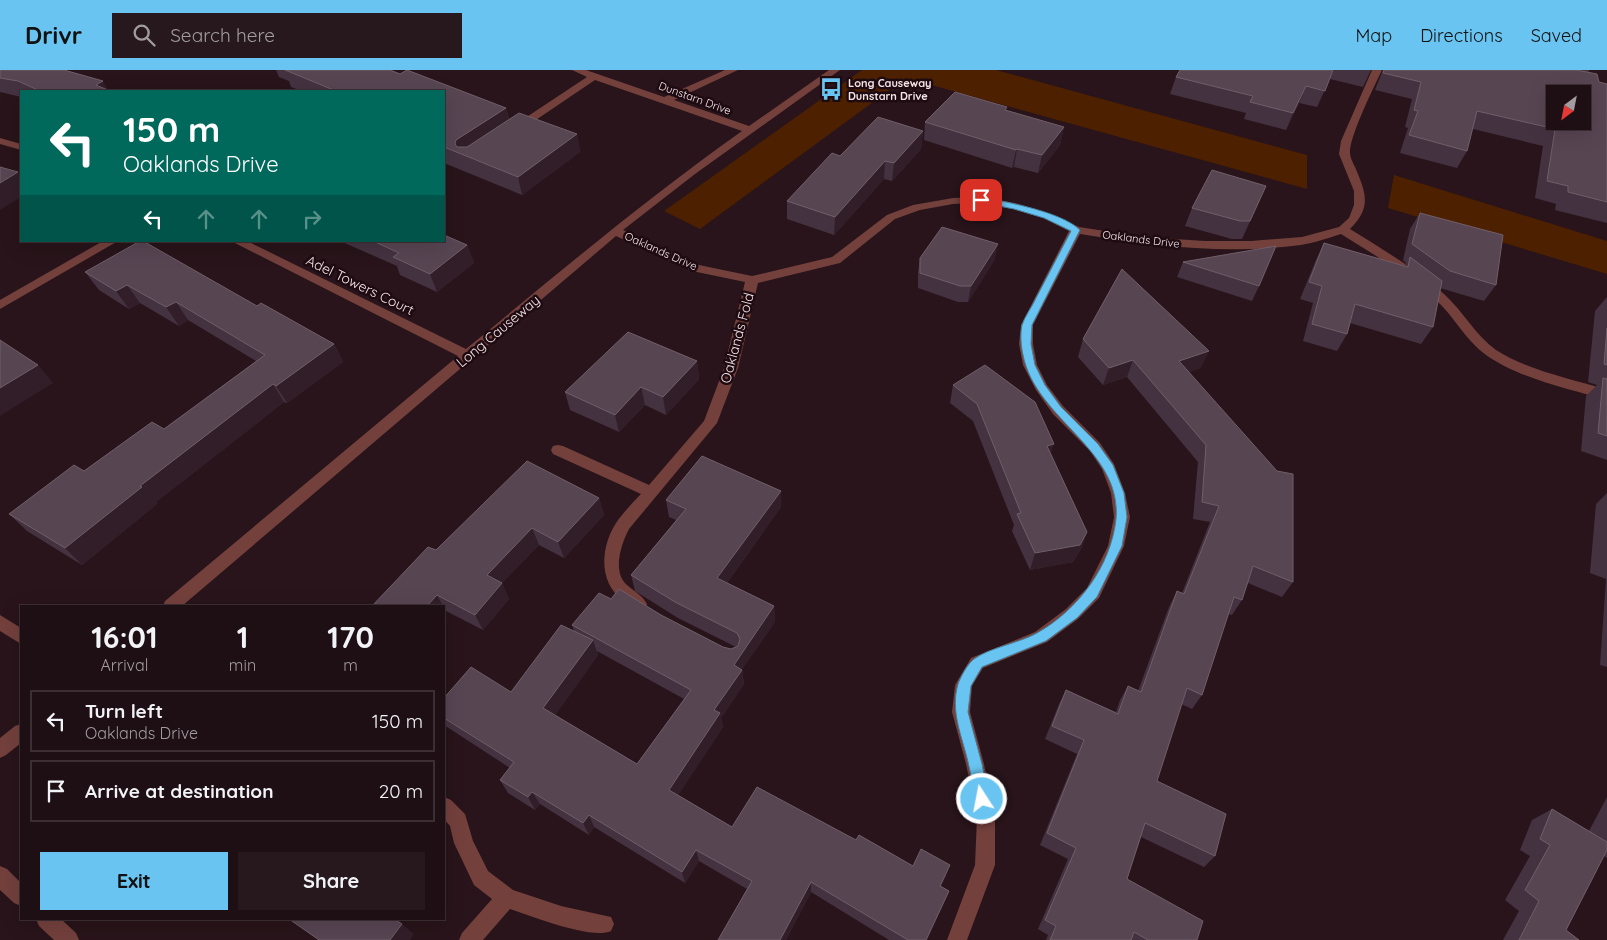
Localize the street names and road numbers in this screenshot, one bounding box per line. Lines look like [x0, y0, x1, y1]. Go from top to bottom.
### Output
street label: Dunstarn Drive [657, 78, 733, 118]
street label: Oaklands Drive [1102, 227, 1180, 251]
street label: Oaklands Drive [623, 229, 699, 273]
street label: Adel Towers Court [303, 251, 417, 319]
street label: Long Causeway [453, 291, 543, 371]
street label: Oaklands Fold [716, 291, 758, 385]

